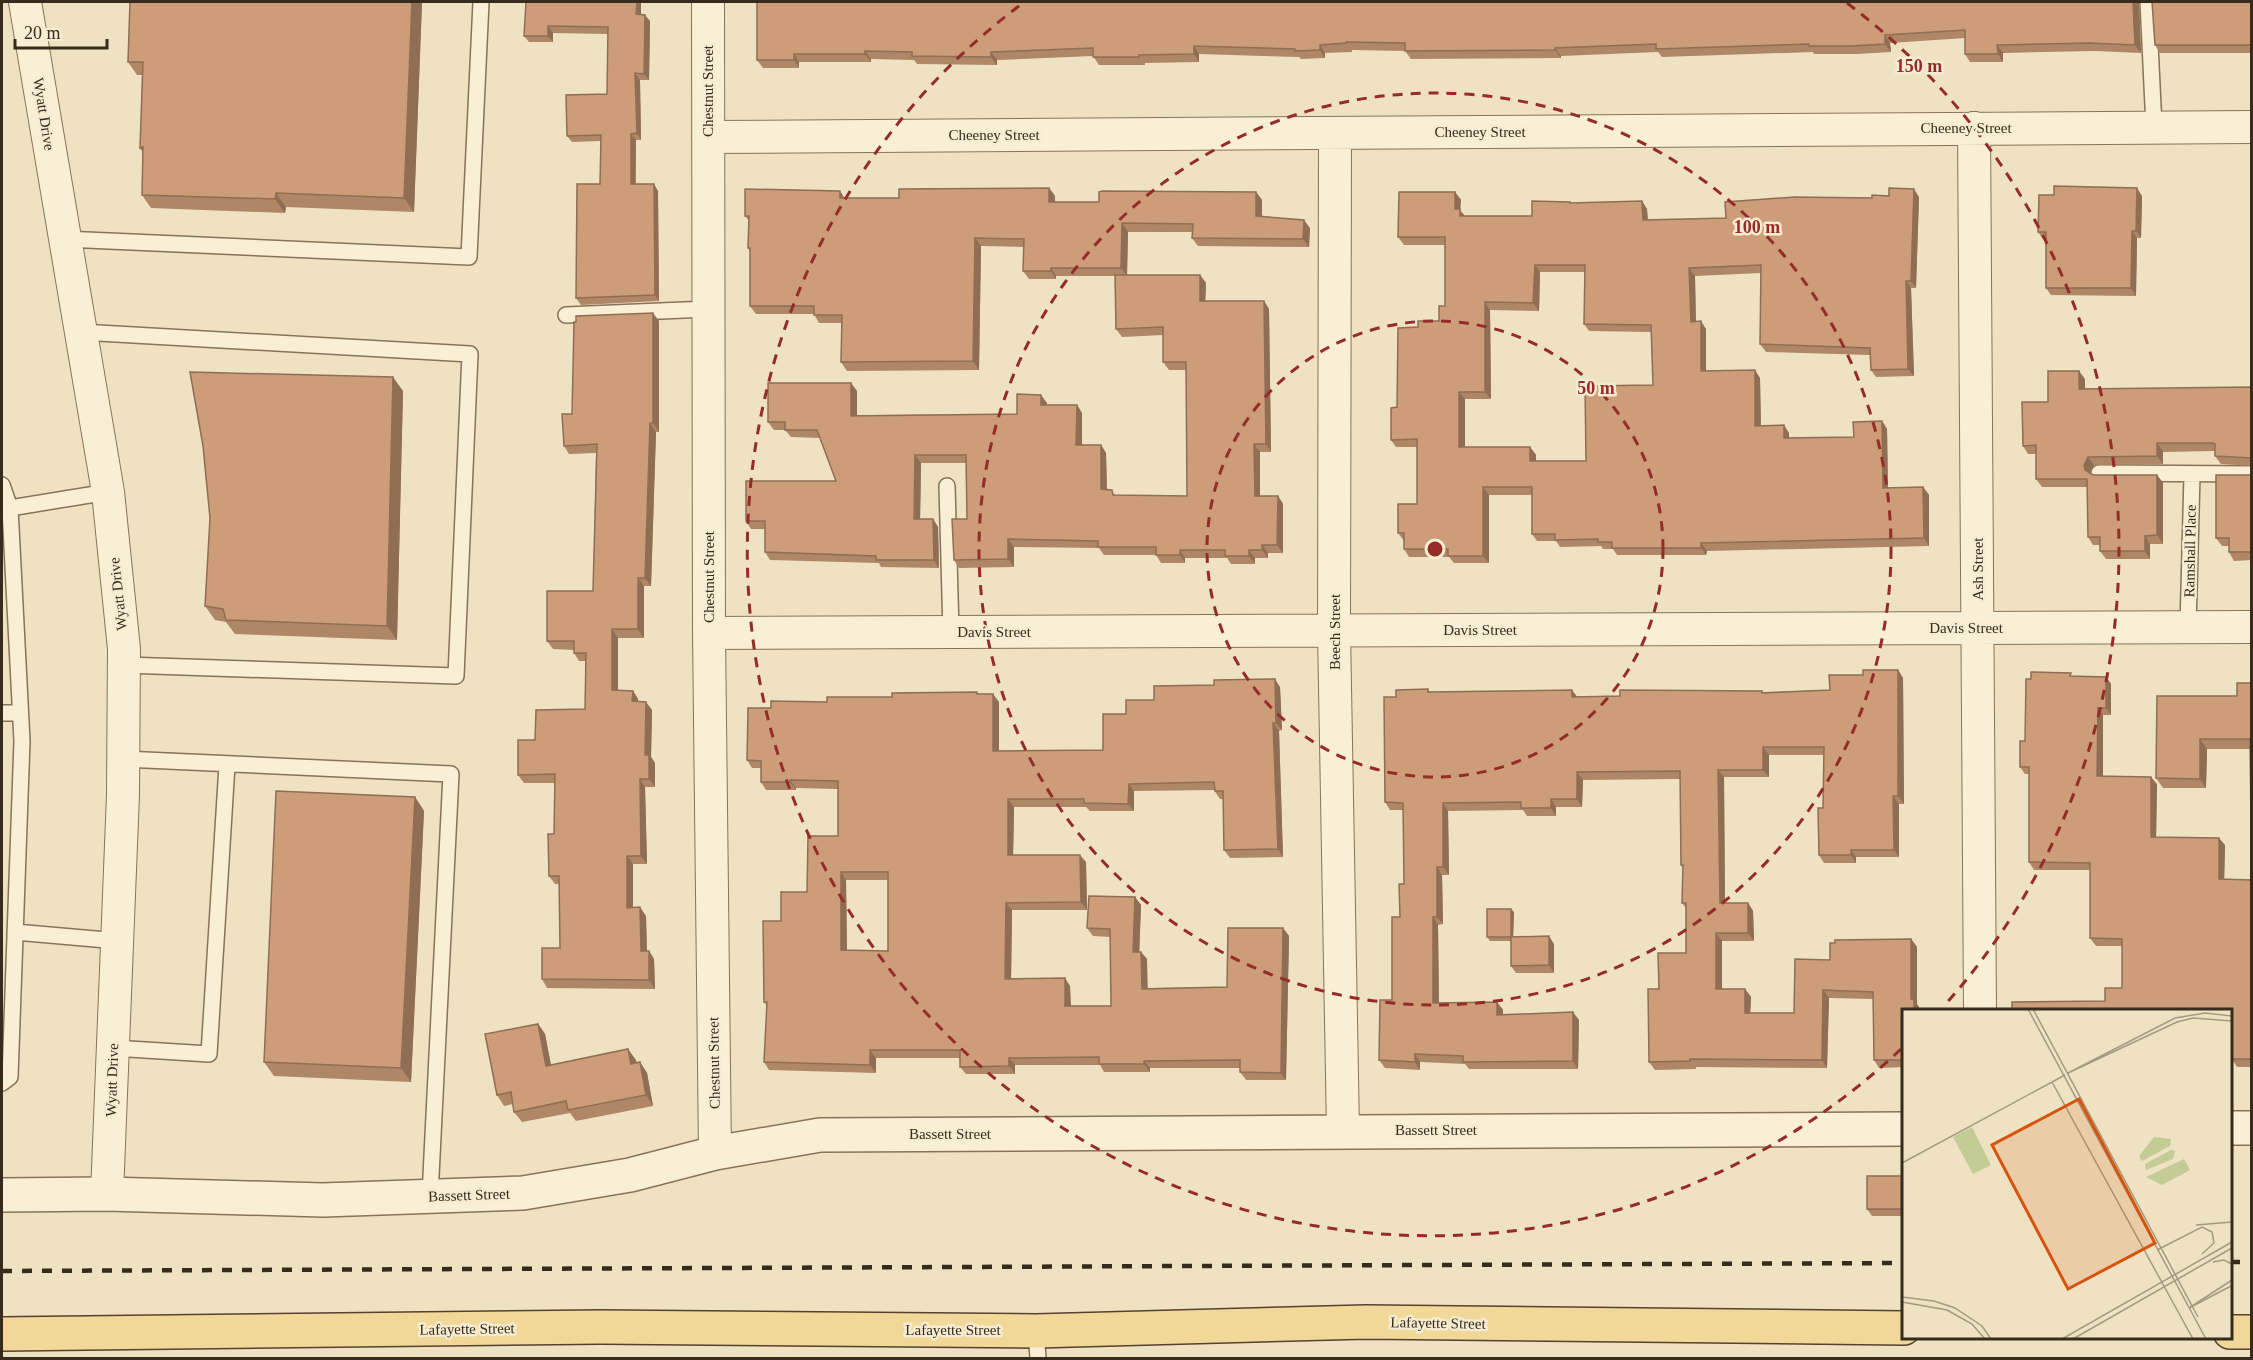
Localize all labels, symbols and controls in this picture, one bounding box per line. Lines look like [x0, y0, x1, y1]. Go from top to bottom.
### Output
scale bar [15, 12, 106, 50]
text: 20 m [24, 23, 61, 43]
street label: Chestnut Street [700, 44, 716, 137]
text: 150 m [1896, 56, 1942, 76]
street label: Wyatt Drive [30, 76, 58, 152]
street label: Cheeney Street [1920, 120, 2012, 136]
street label: Cheeney Street [1434, 124, 1526, 140]
street label: Cheeney Street [948, 127, 1040, 143]
text: 100 m [1734, 217, 1780, 237]
text: 50 m [1577, 378, 1615, 398]
street label: Ramshall Place [2181, 504, 2199, 598]
street label: Chestnut Street [701, 530, 717, 623]
street label: Ash Street [1970, 537, 1986, 600]
centre of rings [1425, 539, 1445, 559]
street label: Wyatt Drive [106, 556, 130, 631]
street label: Beech Street [1327, 593, 1343, 670]
street label: Davis Street [1929, 620, 2004, 636]
street label: Davis Street [1443, 622, 1518, 638]
street label: Davis Street [957, 624, 1032, 640]
inset map [1902, 1009, 2232, 1339]
street label: Chestnut Street [705, 1016, 723, 1109]
street label: Wyatt Drive [103, 1043, 121, 1117]
street label: Bassett Street [1395, 1122, 1478, 1138]
street label: Bassett Street [909, 1126, 992, 1142]
street label: Bassett Street [428, 1186, 511, 1204]
street label: Lafayette Street [1390, 1314, 1487, 1332]
street label: Lafayette Street [419, 1320, 516, 1338]
street label: Lafayette Street [905, 1322, 1002, 1338]

